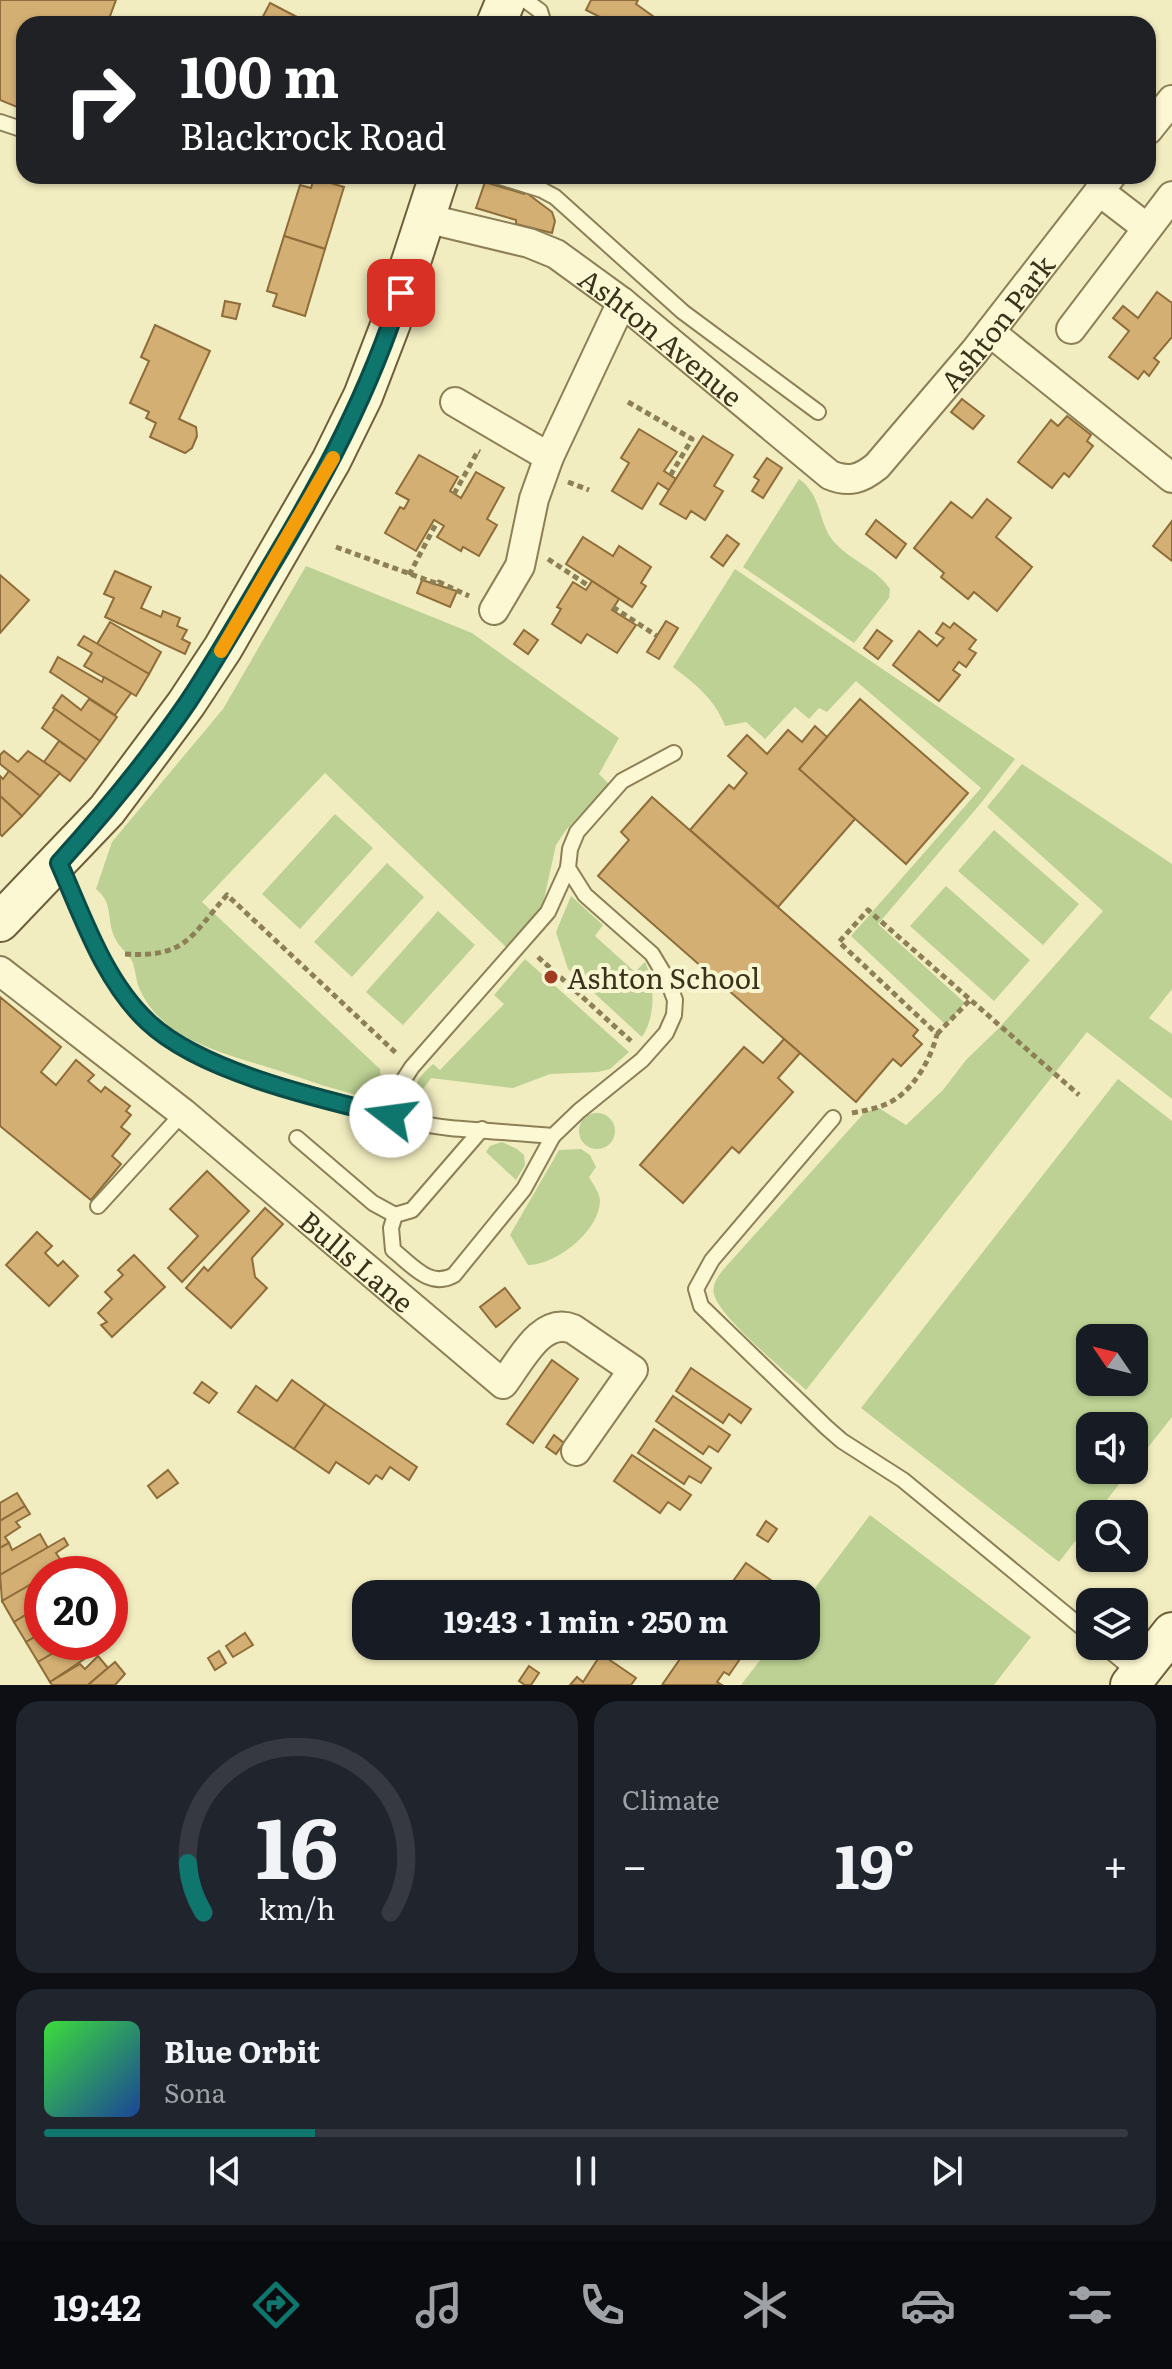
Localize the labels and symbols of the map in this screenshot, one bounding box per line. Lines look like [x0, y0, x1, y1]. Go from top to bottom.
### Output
street label: Ashton Park [929, 245, 1064, 400]
street label: Ashton Avenue [571, 257, 753, 416]
pin [367, 259, 435, 327]
place label: Ashton School [567, 956, 760, 998]
marker: Ashton School [542, 968, 560, 986]
position arrow [349, 1074, 433, 1158]
street label: Bulls Lane [291, 1200, 424, 1321]
north arrow [1076, 1324, 1148, 1396]
speed limit sign: 20 [24, 1556, 128, 1660]

